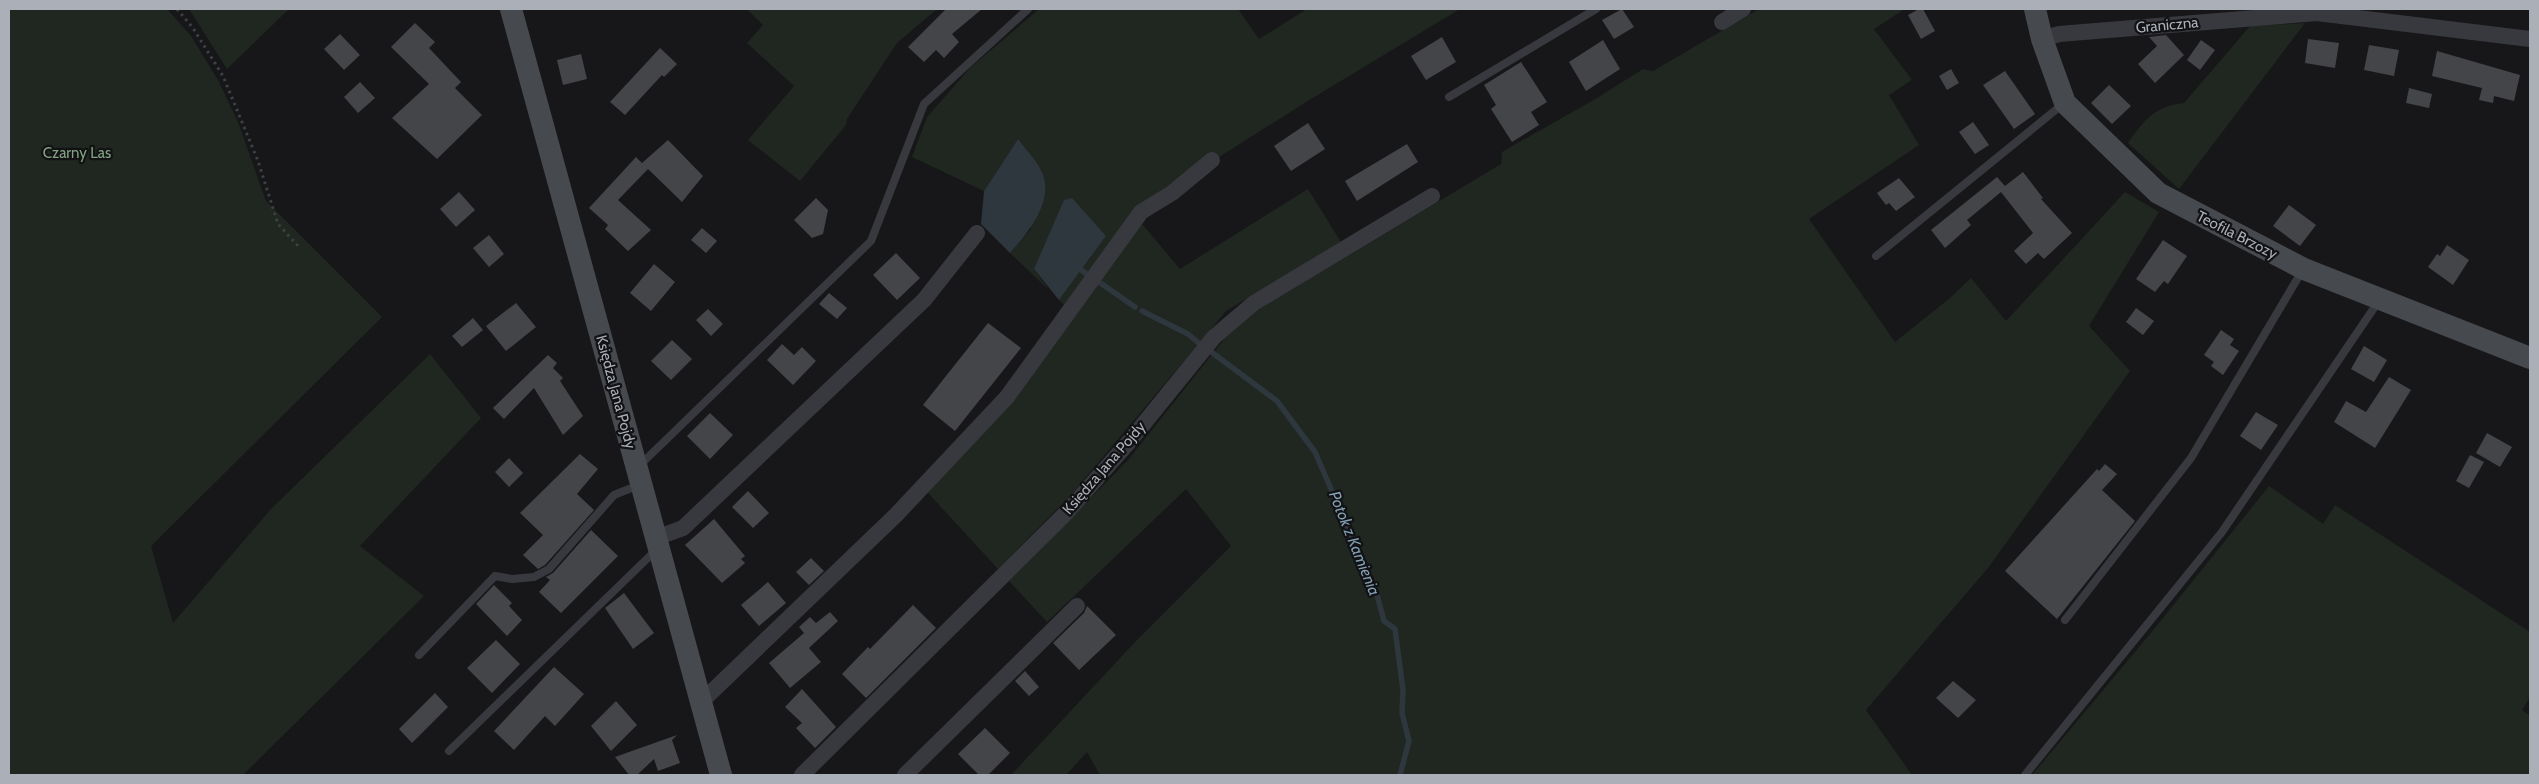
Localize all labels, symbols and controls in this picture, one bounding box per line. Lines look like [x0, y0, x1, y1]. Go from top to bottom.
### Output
street label: Graniczna [2135, 13, 2200, 37]
park label: Czarny Las [43, 144, 111, 162]
street label: Teofila Brzozy [2194, 207, 2281, 263]
street label: Księdza Jana Pojdy [592, 333, 640, 451]
street label: Księdza Jana Pojdy [1059, 418, 1149, 518]
water label: Potok z Kamienia [1325, 488, 1384, 598]

